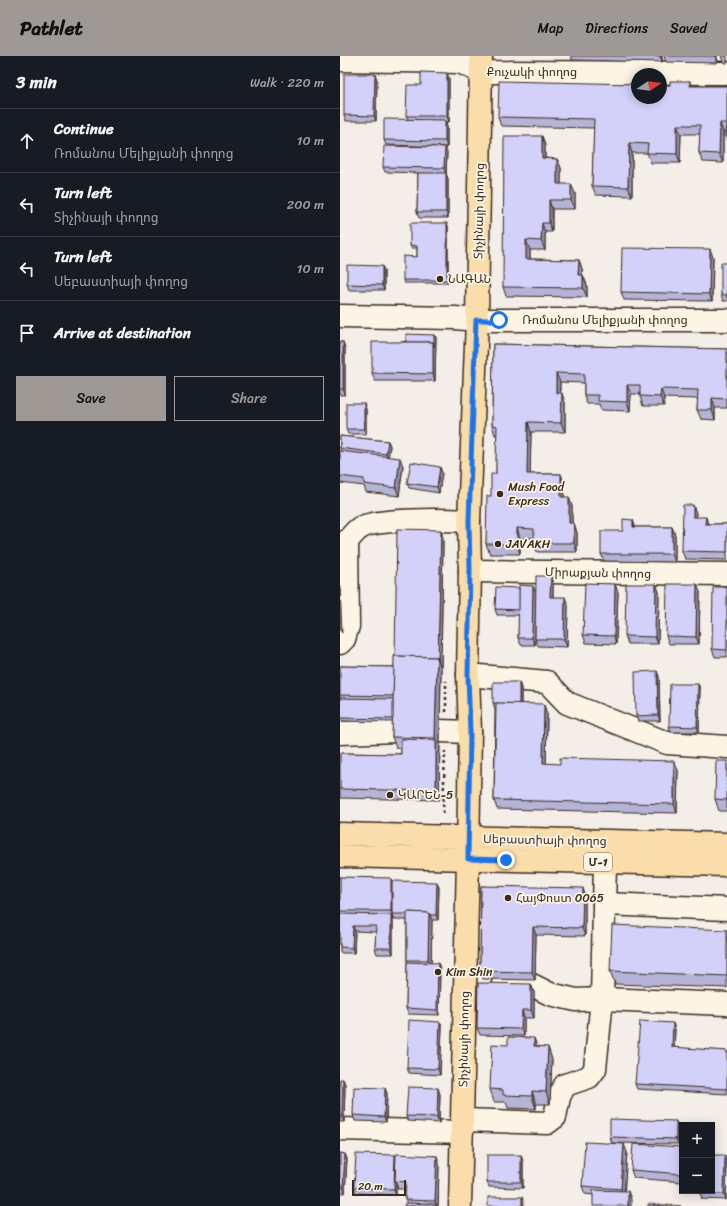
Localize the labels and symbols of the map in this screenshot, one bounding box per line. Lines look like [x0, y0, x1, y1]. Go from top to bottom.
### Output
street label: Քուչակի փողոց [487, 61, 577, 83]
north arrow [631, 68, 667, 104]
street label: Տիչինայի փողոց [467, 163, 491, 259]
place label: ՆԱԳԱՆ [448, 268, 491, 290]
marker: ՆԱԳԱՆ [435, 274, 445, 284]
street label: Ռոմանոս Մելիքյանի փողոց [522, 309, 688, 331]
route start [490, 311, 508, 329]
place label: Mush Food Express [508, 476, 565, 512]
marker: Mush Food Express [495, 489, 505, 499]
place label: JAVAKH [505, 533, 551, 555]
marker: JAVAKH [493, 539, 503, 549]
street label: Միրաքյան փողոց [545, 561, 651, 585]
place label: ԿԱՐԵՆ-5 [398, 784, 453, 806]
marker: ԿԱՐԵՆ-5 [385, 790, 395, 800]
street label: Սեբաստիայի փողոց [483, 828, 607, 852]
route end [497, 851, 515, 869]
road number: Մ-1 [584, 853, 612, 871]
place label: ՀայՓոստ 0065 [516, 887, 604, 909]
marker: ՀայՓոստ 0065 [503, 893, 513, 903]
place label: Kim Shin [446, 961, 493, 983]
marker: Kim Shin [433, 967, 443, 977]
street label: Տիչինայի փողոց [452, 991, 476, 1087]
scale bar [352, 1178, 406, 1197]

